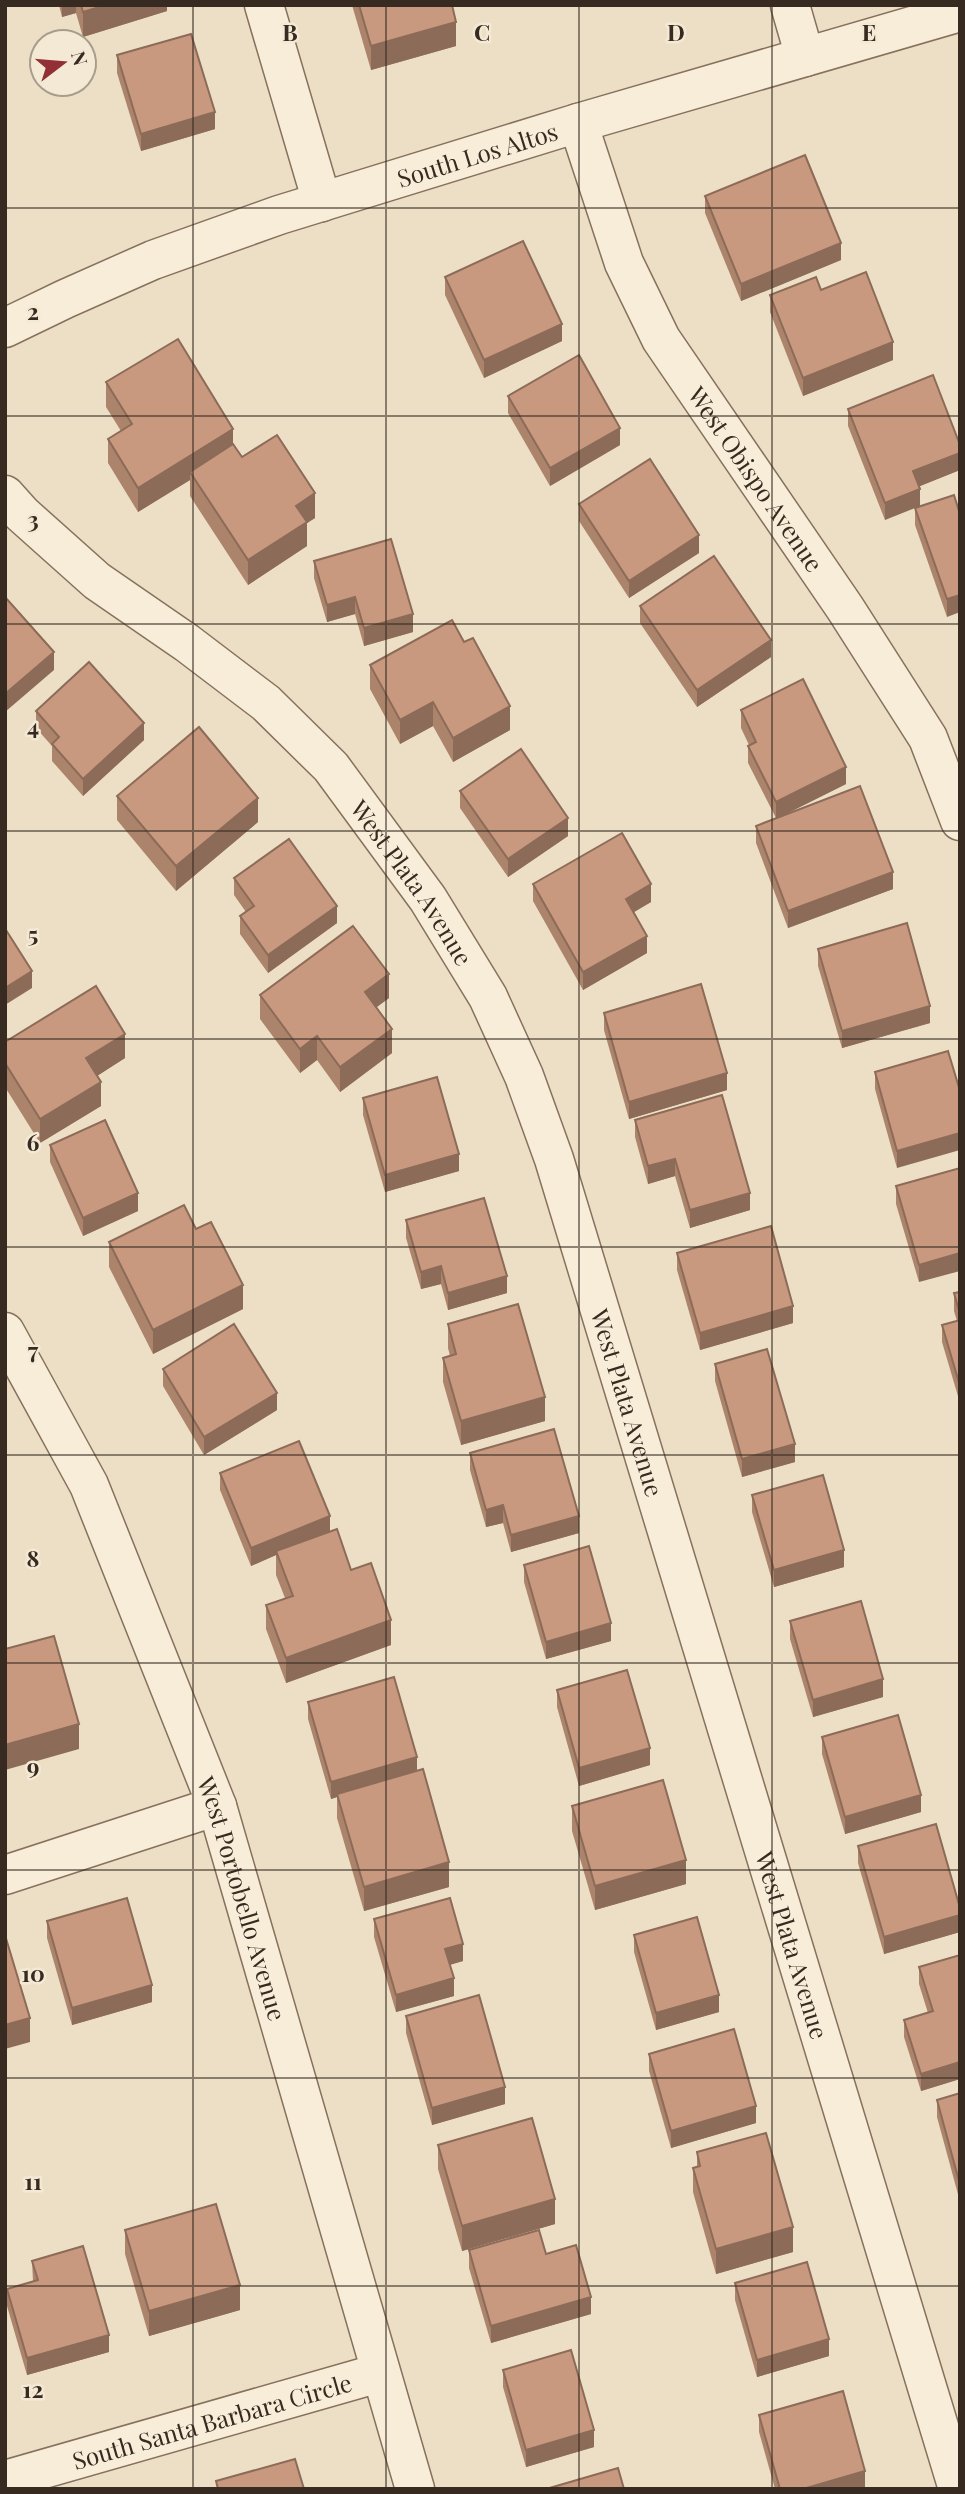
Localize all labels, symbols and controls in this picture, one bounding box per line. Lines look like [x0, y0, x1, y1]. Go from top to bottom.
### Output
text: B [282, 16, 298, 47]
text: C [474, 16, 490, 47]
text: D [667, 16, 685, 47]
text: E [862, 16, 876, 47]
north arrow [28, 28, 98, 98]
text: N [66, 48, 95, 68]
street label: South Los Altos [393, 114, 561, 194]
text: 2 [27, 295, 39, 326]
street label: West Obispo Avenue [681, 379, 831, 577]
text: 3 [27, 503, 39, 534]
text: 4 [27, 710, 39, 741]
street label: West Plata Avenue [344, 792, 481, 971]
text: 5 [28, 918, 38, 949]
text: 6 [27, 1126, 40, 1157]
street label: West Plata Avenue [584, 1304, 671, 1500]
text: 7 [28, 1334, 39, 1365]
text: 8 [27, 1542, 39, 1573]
text: 9 [27, 1750, 39, 1781]
street label: West Portobello Avenue [190, 1771, 294, 2024]
street label: West Plata Avenue [749, 1846, 836, 2043]
text: 10 [21, 1957, 45, 1988]
text: 11 [24, 2165, 42, 2196]
street label: South Santa Barbara Circle [68, 2366, 355, 2476]
text: 12 [23, 2373, 43, 2404]

